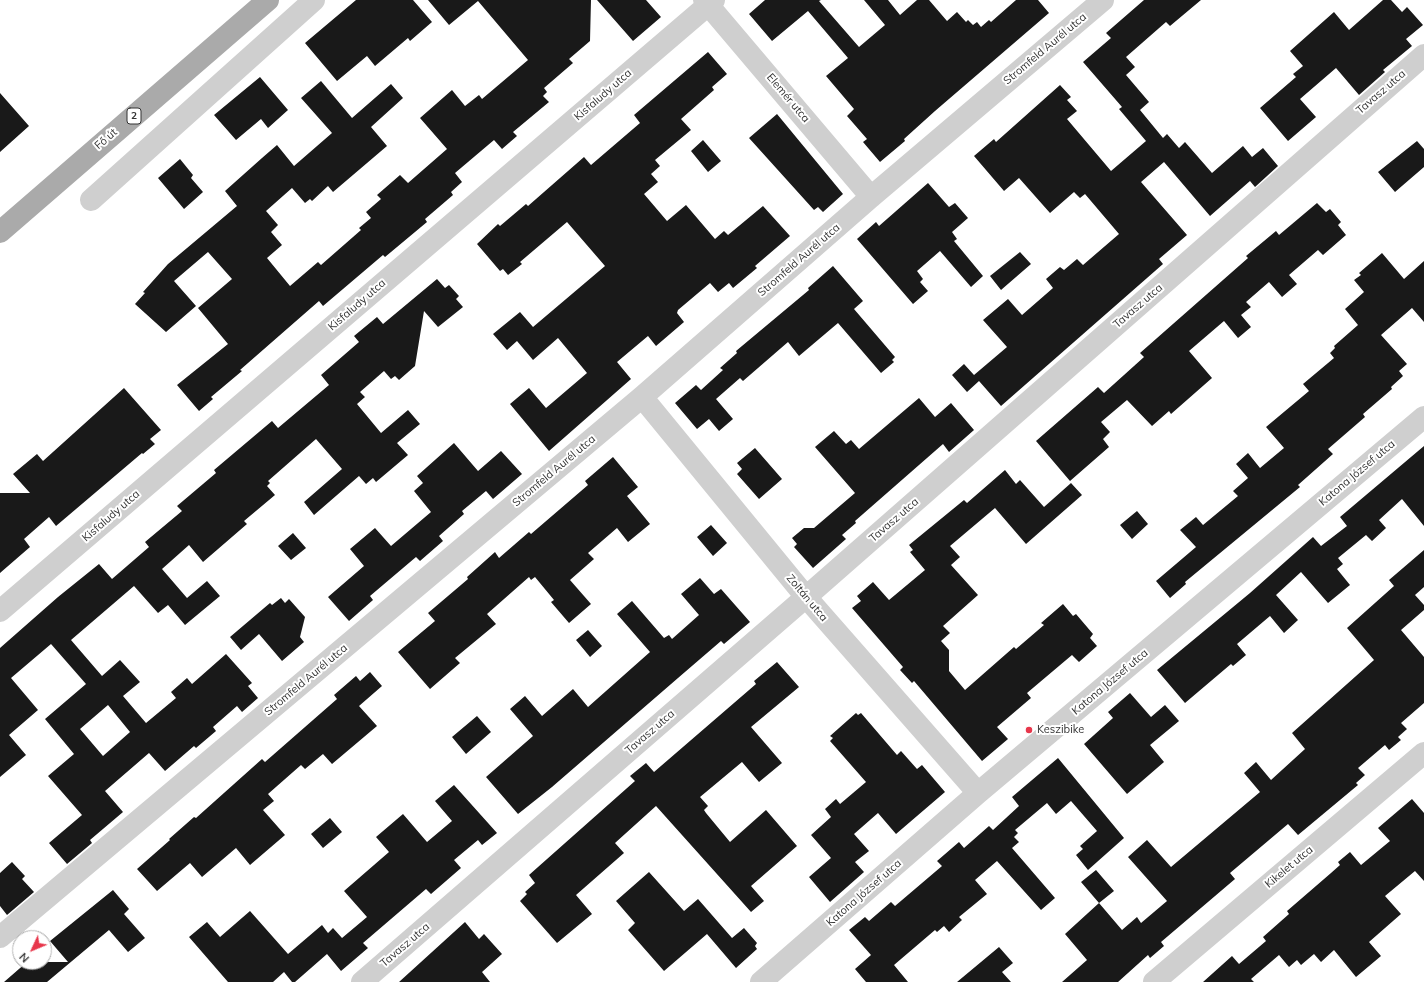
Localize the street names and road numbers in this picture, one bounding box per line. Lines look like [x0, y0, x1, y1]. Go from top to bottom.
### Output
street label: Stromfeld Aurél utca [1001, 10, 1089, 88]
street label: Kisfaludy utca [572, 66, 634, 124]
street label: Tavasz utca [1354, 67, 1408, 117]
street label: Elemér utca [764, 71, 812, 125]
road number: 2 [127, 108, 141, 124]
street label: Fő út [92, 126, 120, 152]
street label: Stromfeld Aurél utca [755, 221, 843, 299]
street label: Kisfaludy utca [326, 276, 388, 334]
street label: Tavasz utca [1111, 281, 1165, 331]
street label: Stromfeld Aurél utca [510, 432, 598, 510]
street label: Katona József utca [1316, 437, 1398, 509]
street label: Kisfaludy utca [80, 487, 142, 545]
street label: Tavasz utca [867, 495, 921, 545]
street label: Zoltán utca [784, 572, 830, 624]
street label: Stromfeld Aurél utca [262, 641, 350, 719]
street label: Katona József utca [1069, 646, 1151, 718]
street label: Tavasz utca [623, 707, 677, 757]
street label: Kikelet utca [1262, 843, 1316, 891]
street label: Katona József utca [824, 857, 904, 929]
street label: Tavasz utca [378, 920, 432, 970]

